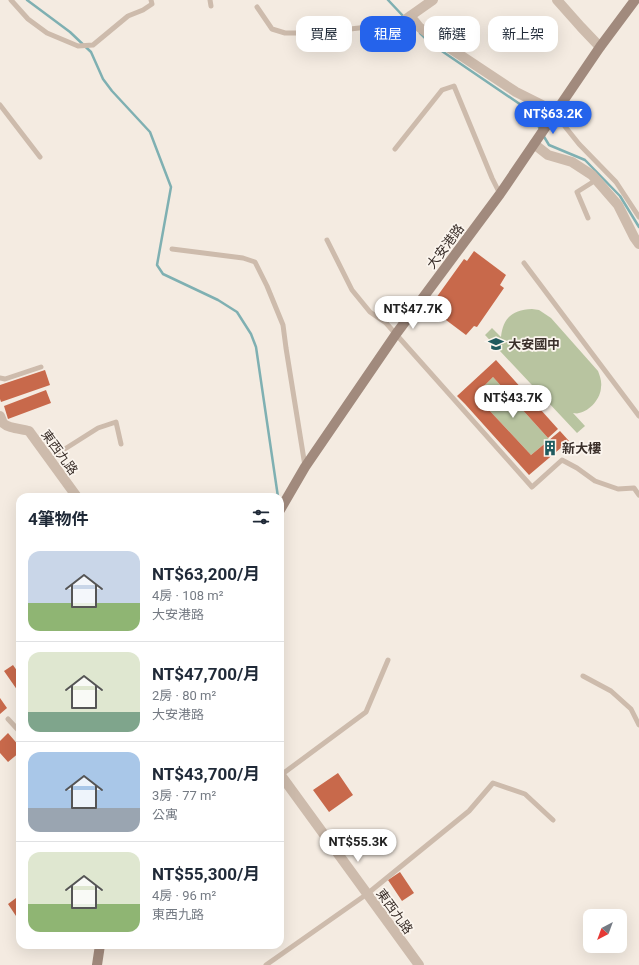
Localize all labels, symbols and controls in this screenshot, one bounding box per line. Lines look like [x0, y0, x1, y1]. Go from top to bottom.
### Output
chip: 買屋 [296, 16, 352, 52]
chip: 租屋 [360, 16, 416, 52]
chip: 篩選 [424, 16, 480, 52]
chip: 新上架 [488, 16, 558, 52]
pin: NT$63.2K [512, 101, 594, 135]
text: NT$63.2K [524, 106, 582, 121]
street label: 大安港路 [424, 221, 467, 272]
pin: NT$47.7K [372, 296, 454, 330]
text: NT$47.7K [384, 301, 442, 316]
school or university icon: 大安國中 [487, 335, 505, 353]
place label: 大安國中 [508, 337, 560, 352]
pin: NT$43.7K [472, 385, 554, 419]
text: NT$43.7K [484, 390, 542, 405]
street label: 東西九路 [38, 427, 81, 478]
building icon: 新大樓 [541, 439, 559, 457]
place label: 新大樓 [562, 441, 601, 456]
icon: filters [250, 506, 272, 528]
text: 4筆物件 [28, 509, 89, 529]
text: NT$63,200/月 [152, 564, 260, 584]
icon: home [60, 567, 108, 615]
text: 4房 · 108 m² [152, 588, 223, 603]
text: 大安港路 [152, 607, 204, 622]
text: NT$47,700/月 [152, 664, 260, 684]
icon: home [60, 668, 108, 716]
text: 2房 · 80 m² [152, 688, 216, 703]
text: 大安港路 [152, 707, 204, 722]
text: NT$43,700/月 [152, 764, 260, 784]
icon: home [60, 768, 108, 816]
text: 3房 · 77 m² [152, 788, 216, 803]
text: 公寓 [152, 807, 178, 822]
pin: NT$55.3K [317, 829, 399, 863]
text: NT$55.3K [329, 834, 387, 849]
text: NT$55,300/月 [152, 864, 260, 884]
icon: home [60, 868, 108, 916]
street label: 東西九路 [373, 886, 416, 937]
text: 4房 · 96 m² [152, 888, 216, 903]
text: 東西九路 [152, 907, 204, 922]
north arrow [583, 909, 627, 953]
map controls [583, 909, 627, 953]

